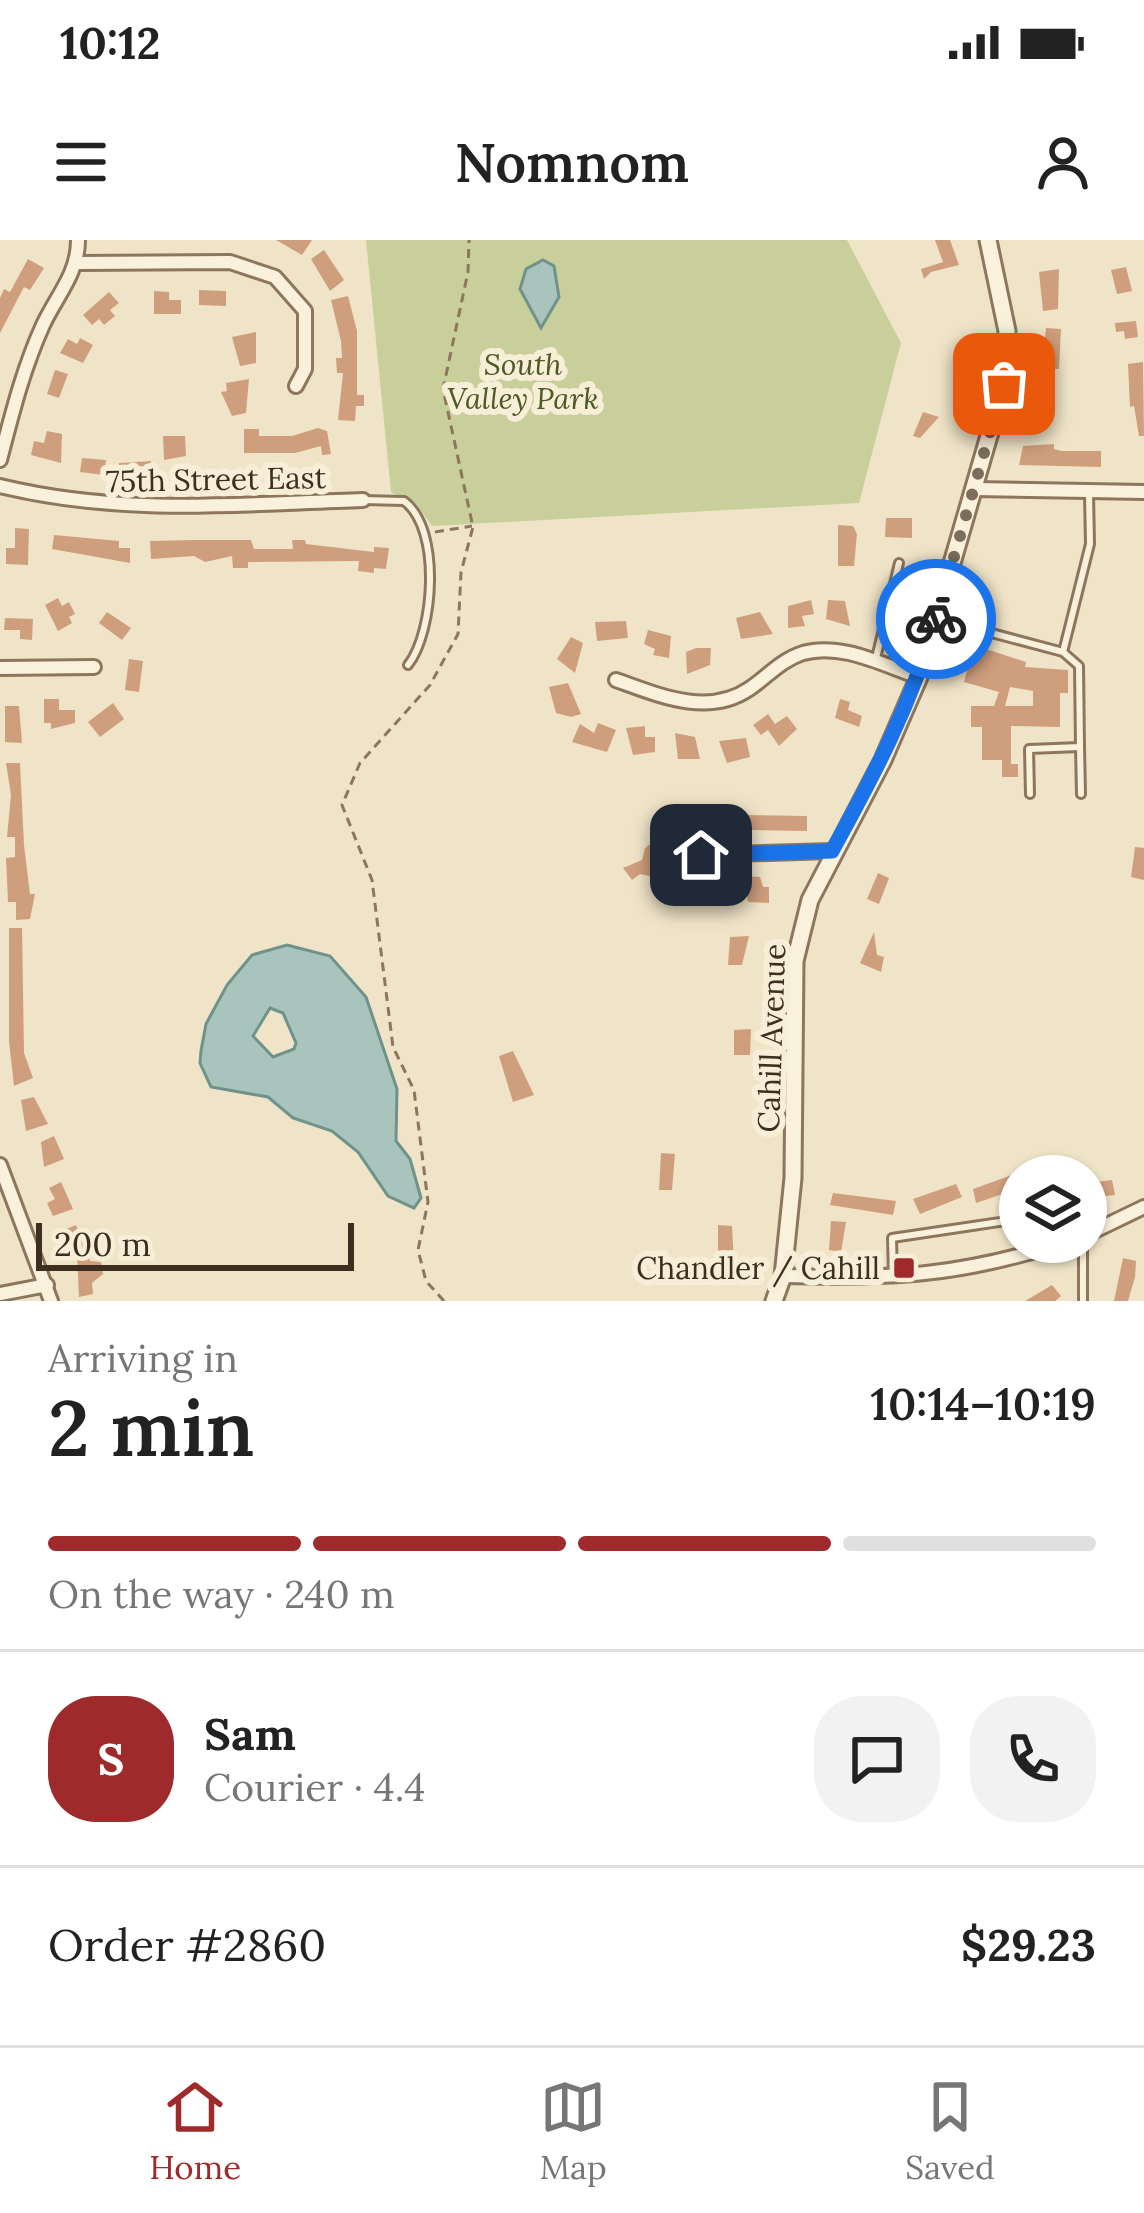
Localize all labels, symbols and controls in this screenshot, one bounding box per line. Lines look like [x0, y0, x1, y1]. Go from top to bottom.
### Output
text: 10:12 [60, 14, 160, 71]
text: Nomnom [455, 128, 689, 197]
icon: menu [48, 129, 114, 195]
icon: person [1030, 129, 1096, 195]
pin [953, 333, 1055, 435]
park label: South Valley Park [447, 345, 599, 417]
icon: bag [971, 351, 1037, 417]
street label: 75th Street East [106, 458, 327, 500]
courier [876, 559, 996, 679]
icon: bike [903, 586, 969, 652]
pin [650, 804, 752, 906]
icon: home [668, 822, 734, 888]
street label: Cahill Avenue [749, 943, 793, 1133]
map controls [999, 1155, 1107, 1263]
button: layers [999, 1155, 1107, 1263]
scale bar [36, 1217, 354, 1270]
text: 200 m [54, 1223, 151, 1265]
place label: Chandler / Cahill [636, 1249, 880, 1288]
marker: Chandler / Cahill [891, 1255, 917, 1281]
text: Arriving in [48, 1333, 238, 1383]
text: 10:14–10:19 [870, 1375, 1096, 1432]
text: 2 min [48, 1378, 255, 1477]
text: On the way · 240 m [48, 1569, 395, 1619]
button: chat [814, 1696, 940, 1822]
button: phone [970, 1696, 1096, 1822]
text: Sam [204, 1705, 296, 1762]
text: S [98, 1730, 124, 1787]
text: Courier · 4.4 [204, 1762, 425, 1812]
text: Order #2860 [48, 1916, 326, 1973]
text: $29.23 [961, 1916, 1096, 1973]
tab: Home [149, 2074, 241, 2188]
tab: Map [540, 2074, 607, 2188]
tab: Saved [905, 2074, 995, 2188]

